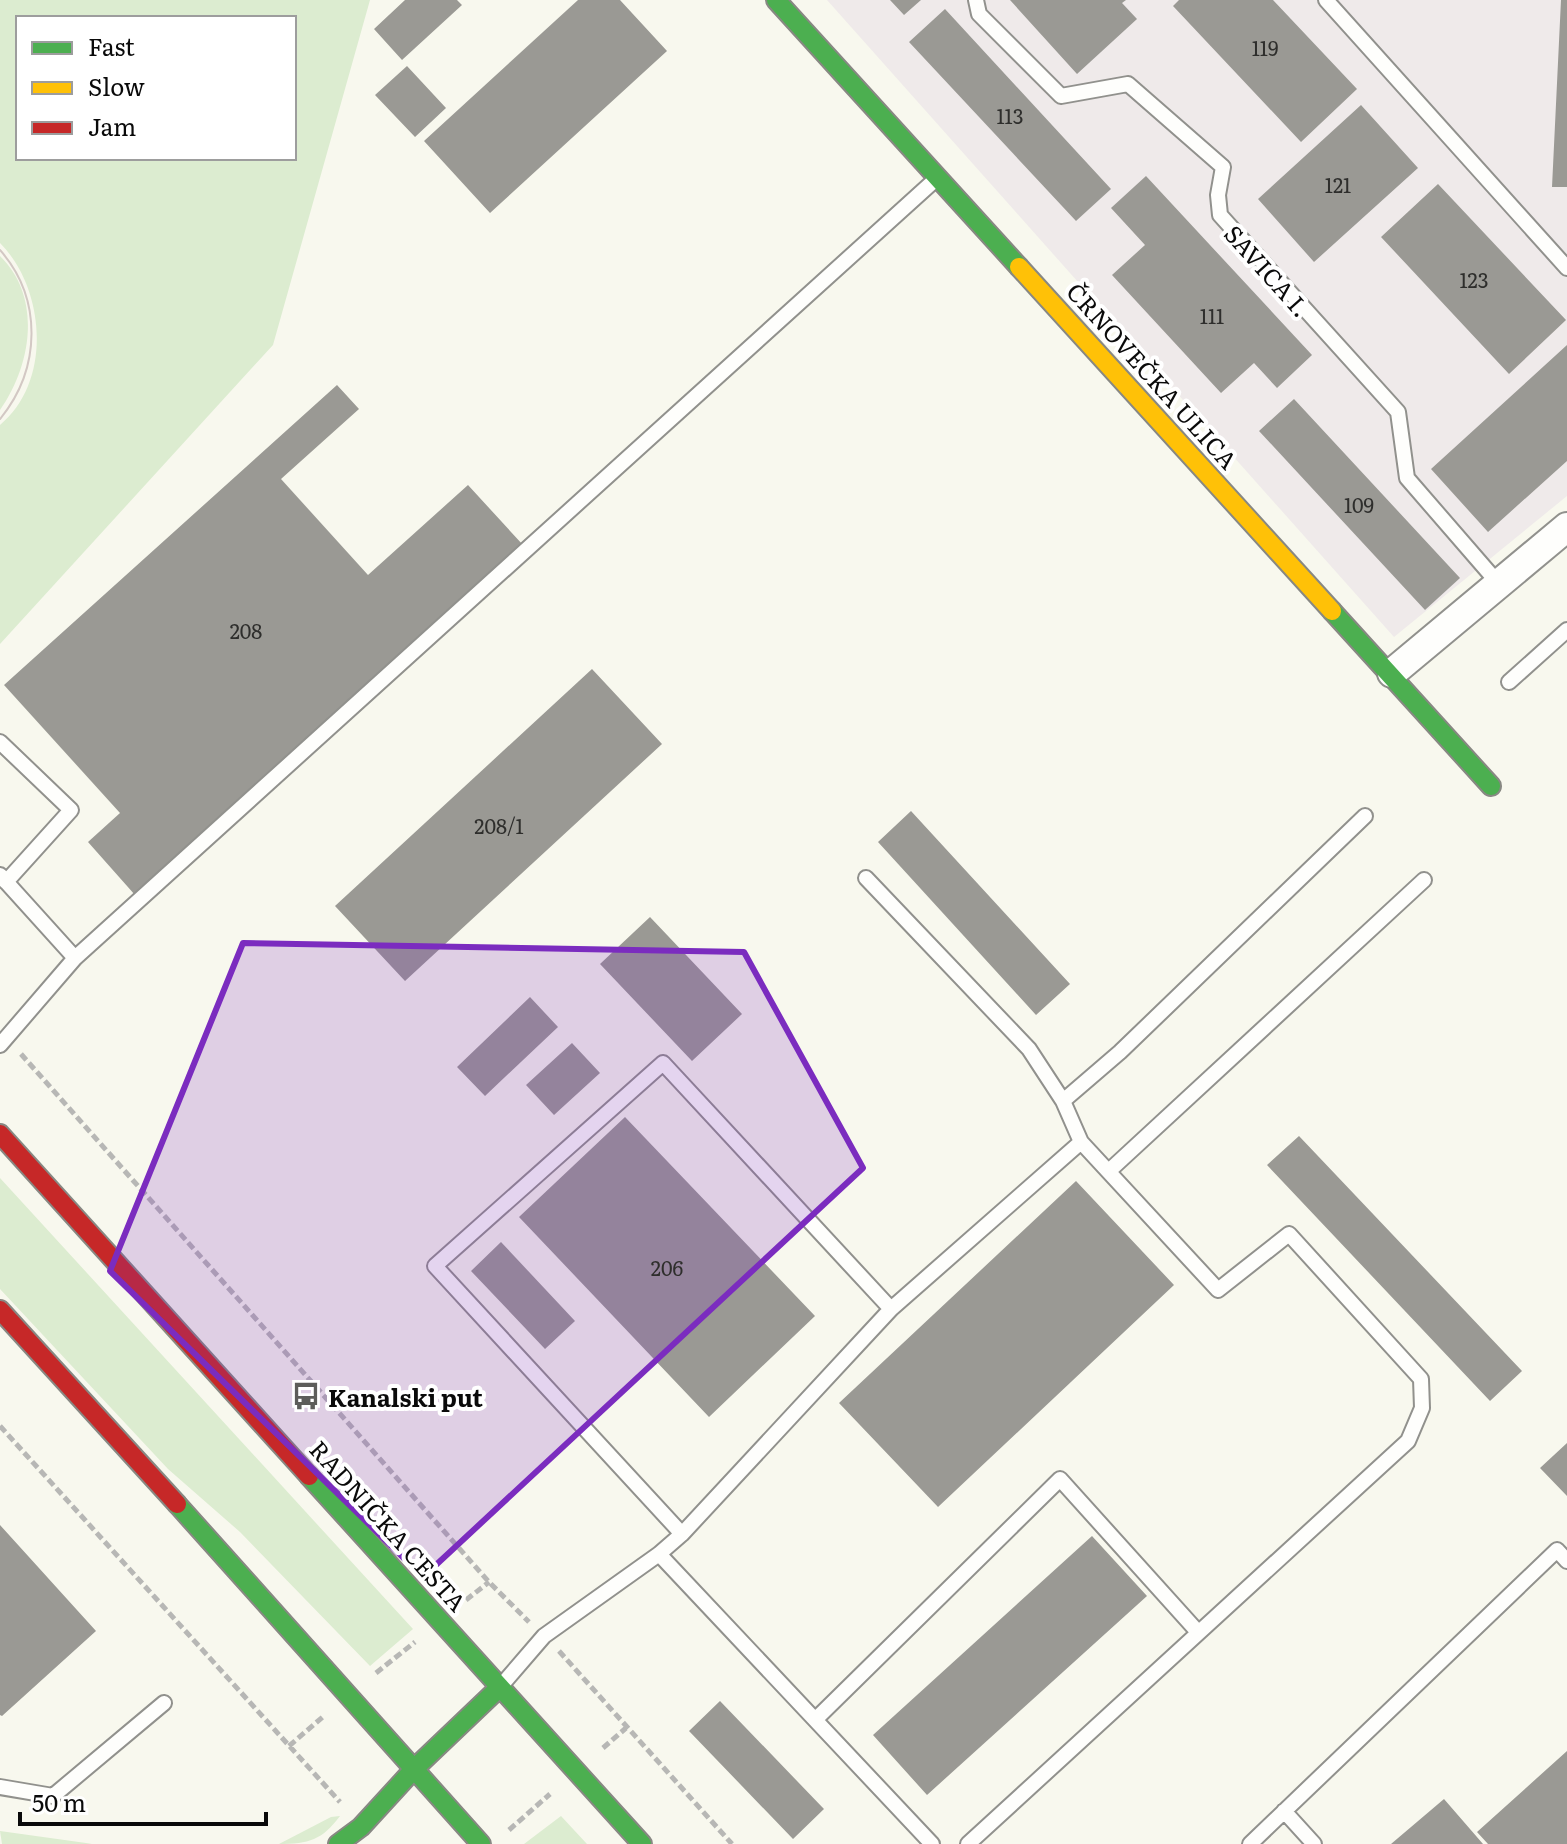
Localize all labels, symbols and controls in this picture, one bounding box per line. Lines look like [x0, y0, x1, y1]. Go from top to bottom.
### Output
legend [16, 16, 296, 160]
text: Fast [88, 28, 135, 63]
house number: 119 [1252, 32, 1278, 62]
text: Slow [88, 68, 145, 103]
house number: 113 [996, 100, 1024, 130]
text: Jam [88, 108, 136, 143]
house number: 121 [1325, 169, 1351, 199]
street label: SAVICA I. [1217, 216, 1319, 324]
house number: 123 [1459, 264, 1489, 294]
street label: ČRNOVEČKA ULICA [1060, 274, 1247, 476]
house number: 111 [1200, 300, 1224, 330]
house number: 109 [1344, 489, 1374, 519]
house number: 208 [230, 615, 262, 645]
house number: 208/1 [474, 810, 524, 840]
house number: 206 [651, 1252, 683, 1282]
place label: Kanalski put [328, 1379, 483, 1414]
bus stop icon: Kanalski put [291, 1381, 321, 1411]
street label: RADNIČKA CESTA [303, 1432, 476, 1619]
scale bar [20, 1776, 266, 1826]
text: 50 m [32, 1784, 86, 1819]

